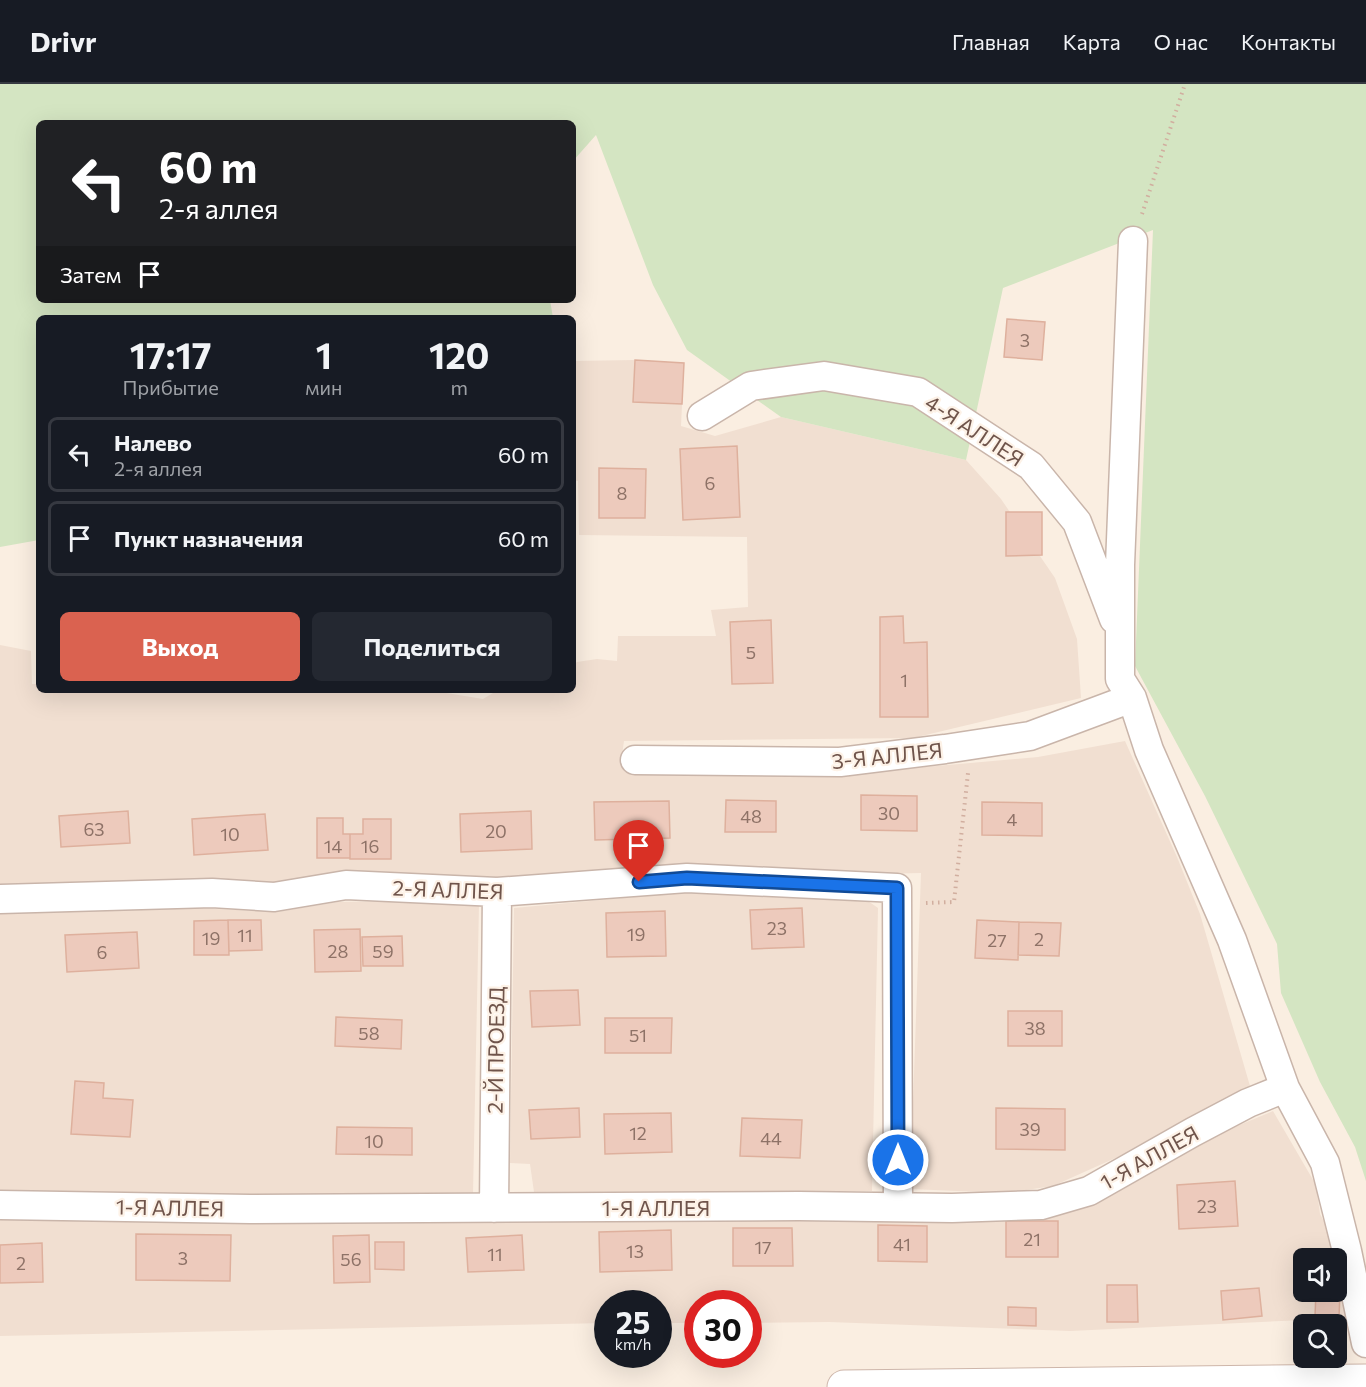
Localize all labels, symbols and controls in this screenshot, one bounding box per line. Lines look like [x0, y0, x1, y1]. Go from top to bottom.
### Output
text: Drivr [30, 24, 97, 58]
text: Главная [952, 29, 1030, 54]
text: Карта [1063, 29, 1121, 54]
text: О нас [1154, 29, 1208, 54]
text: Контакты [1241, 29, 1336, 54]
text: 60 m [159, 140, 258, 192]
icon: left [60, 144, 138, 222]
text: 2-я аллея [159, 192, 278, 225]
icon: arrive [133, 258, 166, 291]
text: Затем [60, 261, 121, 288]
house number: 3 [1020, 329, 1030, 351]
text: 17:17 [130, 332, 211, 376]
text: 1 [316, 332, 332, 376]
text: 120 [429, 332, 489, 376]
text: Прибытие [123, 375, 219, 399]
text: мин [305, 375, 342, 399]
text: m [450, 375, 468, 399]
street label: 4-Я АЛЛЕЯ [921, 389, 1029, 471]
text: Налево [114, 429, 192, 456]
icon: left [63, 438, 96, 471]
text: 60 m [498, 441, 549, 468]
text: 2-я аллея [114, 456, 202, 480]
house number: 6 [705, 472, 715, 494]
house number: 8 [617, 482, 628, 504]
icon: arrive [63, 522, 96, 555]
text: Пункт назначения [114, 525, 303, 552]
text: 60 m [498, 525, 549, 552]
button: Выход [60, 612, 300, 681]
button: Поделиться [312, 612, 552, 681]
house number: 5 [746, 641, 756, 663]
house number: 1 [900, 669, 908, 691]
street label: 3-Я АЛЛЕЯ [830, 737, 944, 773]
house number: 30 [878, 802, 900, 824]
house number: 48 [740, 805, 762, 827]
house number: 4 [1007, 808, 1018, 830]
house number: 63 [83, 818, 105, 840]
house number: 20 [485, 820, 507, 842]
pin [613, 820, 664, 882]
house number: 10 [220, 823, 240, 845]
icon: arrive [622, 829, 655, 862]
house number: 14 [324, 835, 342, 857]
house number: 16 [361, 835, 379, 857]
street label: 2-Я АЛЛЕЯ [392, 875, 504, 903]
house number: 23 [767, 917, 787, 939]
house number: 19 [627, 923, 645, 945]
house number: 11 [237, 924, 253, 946]
house number: 19 [202, 927, 220, 949]
house number: 2 [1034, 928, 1044, 950]
house number: 27 [987, 929, 1007, 951]
house number: 28 [328, 940, 349, 962]
house number: 59 [372, 940, 394, 962]
house number: 6 [97, 941, 107, 963]
street label: 2-Й ПРОЕЗД [481, 986, 509, 1114]
house number: 38 [1024, 1017, 1046, 1039]
house number: 58 [358, 1022, 380, 1044]
house number: 51 [629, 1024, 647, 1046]
house number: 39 [1019, 1118, 1041, 1140]
street label: 1-Я АЛЛЕЯ [1096, 1120, 1202, 1194]
house number: 12 [629, 1122, 647, 1144]
house number: 44 [760, 1127, 782, 1149]
position arrow [866, 1128, 930, 1192]
house number: 10 [364, 1130, 384, 1152]
street label: 1-Я АЛЛЕЯ [116, 1194, 224, 1220]
street label: 1-Я АЛЛЕЯ [602, 1195, 710, 1220]
house number: 23 [1197, 1195, 1217, 1217]
house number: 21 [1023, 1228, 1041, 1250]
house number: 41 [893, 1233, 911, 1255]
house number: 17 [754, 1236, 772, 1258]
house number: 13 [626, 1240, 644, 1262]
house number: 11 [487, 1243, 503, 1265]
house number: 3 [178, 1247, 188, 1269]
house number: 56 [340, 1248, 362, 1270]
map controls [1293, 1248, 1347, 1368]
button: sound [1293, 1248, 1347, 1302]
house number: 2 [16, 1252, 26, 1274]
speed limit sign: 30 [684, 1290, 762, 1368]
text: 25 [616, 1303, 650, 1340]
button: search [1293, 1314, 1347, 1368]
text: km/h [615, 1335, 651, 1353]

